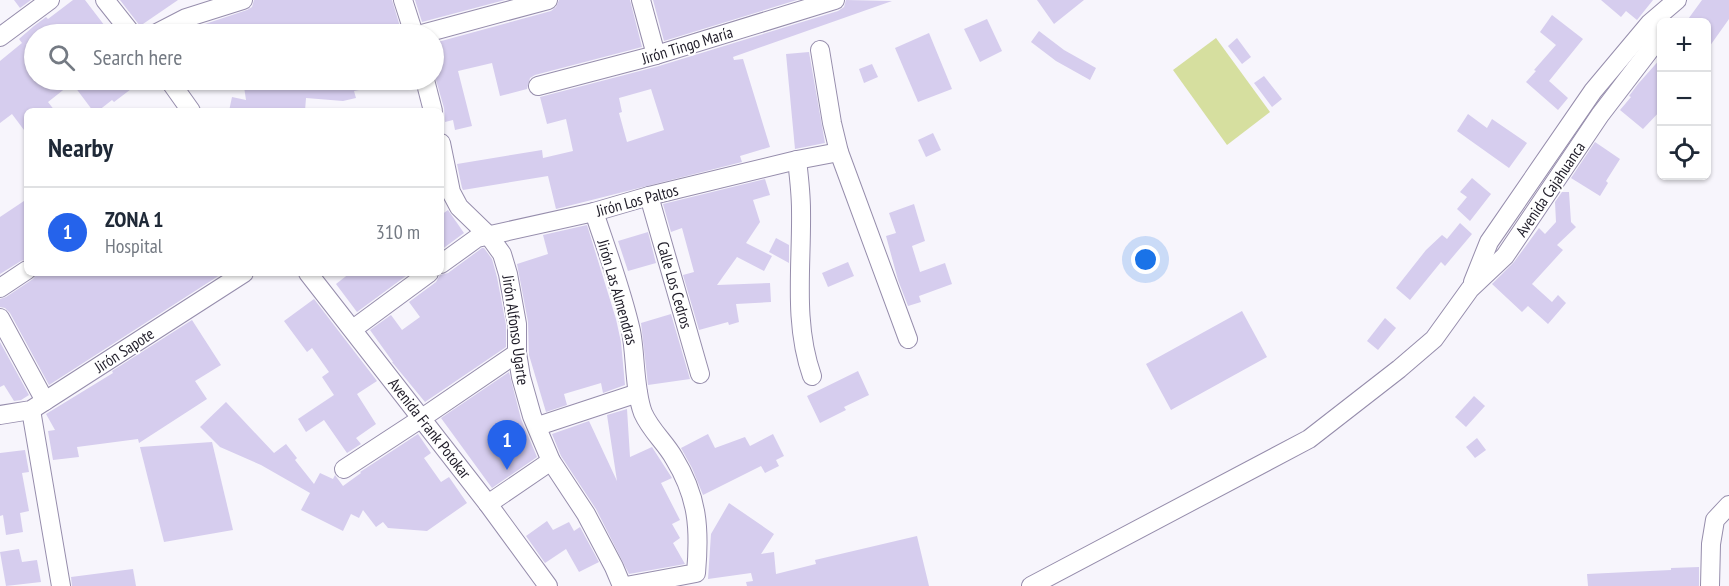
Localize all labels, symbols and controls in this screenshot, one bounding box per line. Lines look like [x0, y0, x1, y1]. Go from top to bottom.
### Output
map controls [1657, 18, 1711, 180]
button: + [1657, 18, 1711, 72]
street label: Jirón Tingo María [638, 22, 735, 69]
search box [24, 24, 444, 90]
icon: search [45, 41, 78, 74]
text: Search here [93, 43, 182, 71]
button: − [1657, 72, 1711, 126]
button: locate [1657, 126, 1711, 180]
text: Nearby [48, 131, 113, 164]
street label: Avenida Cajahuanca [1511, 138, 1589, 240]
street label: Jirón Los Paltos [593, 179, 680, 221]
text: ZONA 1 [105, 205, 164, 233]
text: 1 [63, 219, 72, 245]
text: 310 m [376, 219, 420, 245]
text: Hospital [105, 233, 162, 259]
street label: Jirón Las Almendras [593, 236, 643, 347]
street label: Calle Los Cedros [653, 239, 697, 331]
your location [1131, 245, 1160, 274]
street label: Jirón Alfonso Ugarte [498, 273, 534, 386]
street label: Jirón Sapote [90, 323, 158, 377]
street label: Avenida Frank Potokar [384, 374, 476, 483]
pin: 1 [488, 420, 526, 470]

